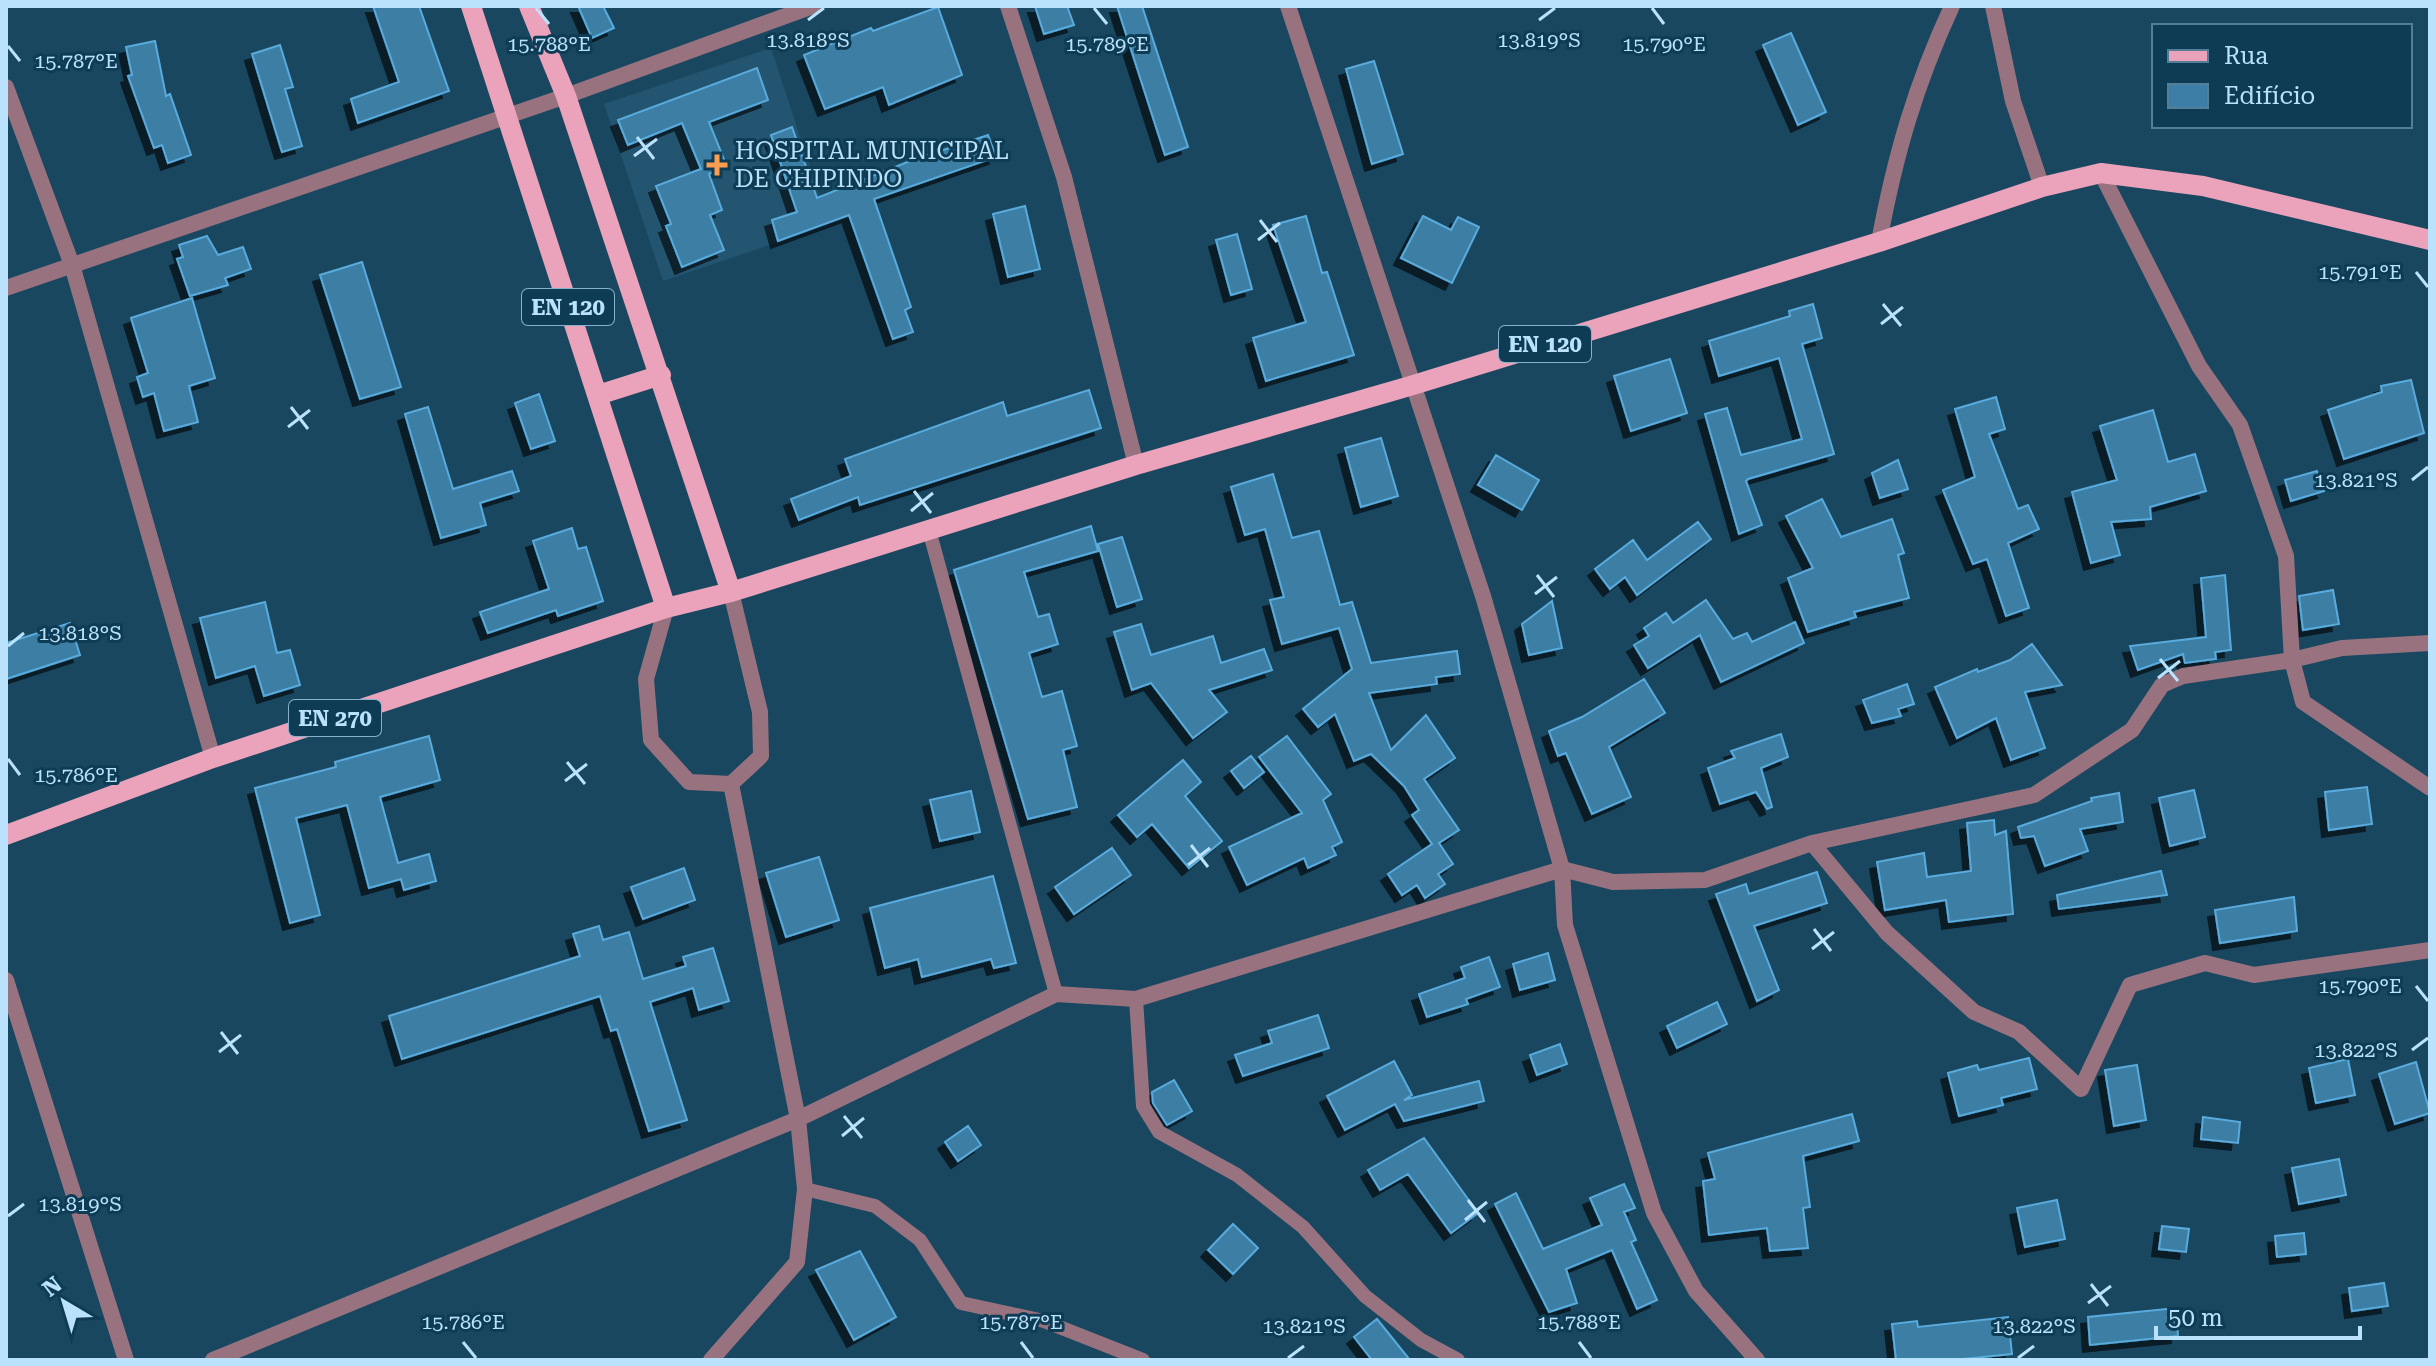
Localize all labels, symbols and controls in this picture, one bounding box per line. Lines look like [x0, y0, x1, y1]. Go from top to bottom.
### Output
legend [2152, 24, 2412, 128]
text: 13.818°S [766, 28, 850, 52]
text: 13.819°S [1497, 28, 1581, 52]
text: 15.788°E [507, 32, 591, 56]
text: 15.789°E [1065, 32, 1149, 56]
text: 15.790°E [1622, 32, 1706, 56]
text: Rua [2224, 42, 2268, 70]
text: 15.787°E [34, 49, 118, 73]
text: Edifício [2224, 82, 2315, 110]
place label: HOSPITAL MUNICIPAL DE CHIPINDO [735, 137, 1009, 193]
marker: HOSPITAL MUNICIPAL DE CHIPINDO [706, 154, 728, 176]
text: 15.791°E [2318, 260, 2402, 284]
road number: EN 120 [522, 289, 614, 325]
road number: EN 120 [1499, 326, 1591, 362]
text: 13.821°S [2314, 468, 2398, 492]
text: 13.818°S [38, 621, 122, 645]
road number: EN 270 [289, 700, 381, 736]
text: 15.786°E [34, 763, 118, 787]
text: 15.790°E [2318, 974, 2402, 998]
text: 13.822°S [2314, 1038, 2398, 1062]
text: 13.819°S [38, 1192, 122, 1216]
north arrow [24, 1262, 104, 1342]
text: N [38, 1272, 66, 1302]
scale bar [2156, 1290, 2360, 1340]
text: 50 m [2168, 1304, 2223, 1332]
text: 15.786°E [421, 1310, 505, 1334]
text: 15.787°E [979, 1310, 1063, 1334]
text: 15.788°E [1537, 1310, 1621, 1334]
text: 13.821°S [1262, 1314, 1346, 1338]
text: 13.822°S [1992, 1314, 2076, 1338]

